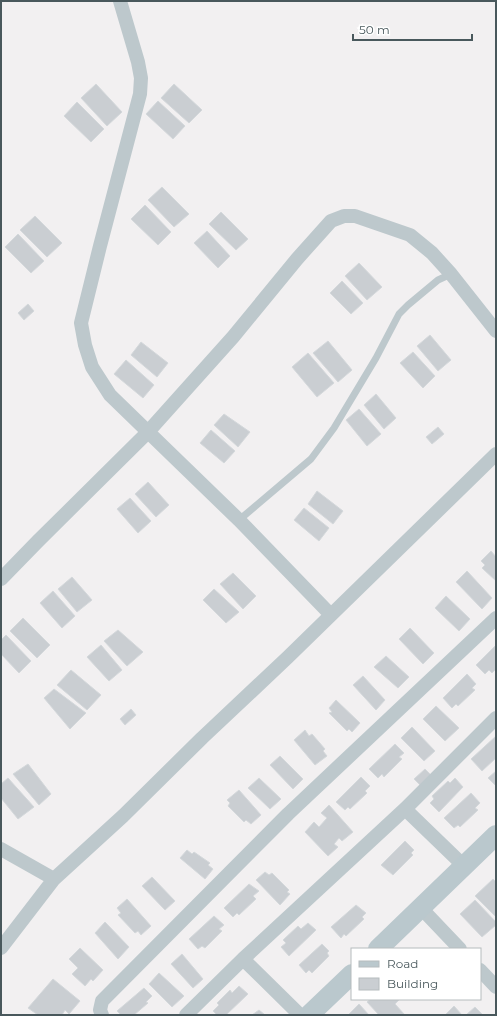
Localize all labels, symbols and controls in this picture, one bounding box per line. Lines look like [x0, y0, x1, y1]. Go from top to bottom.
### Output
scale bar [353, 16, 472, 42]
text: 50 m [359, 22, 390, 37]
legend [351, 948, 481, 1000]
text: Road [387, 956, 418, 971]
text: Building [387, 976, 438, 991]

